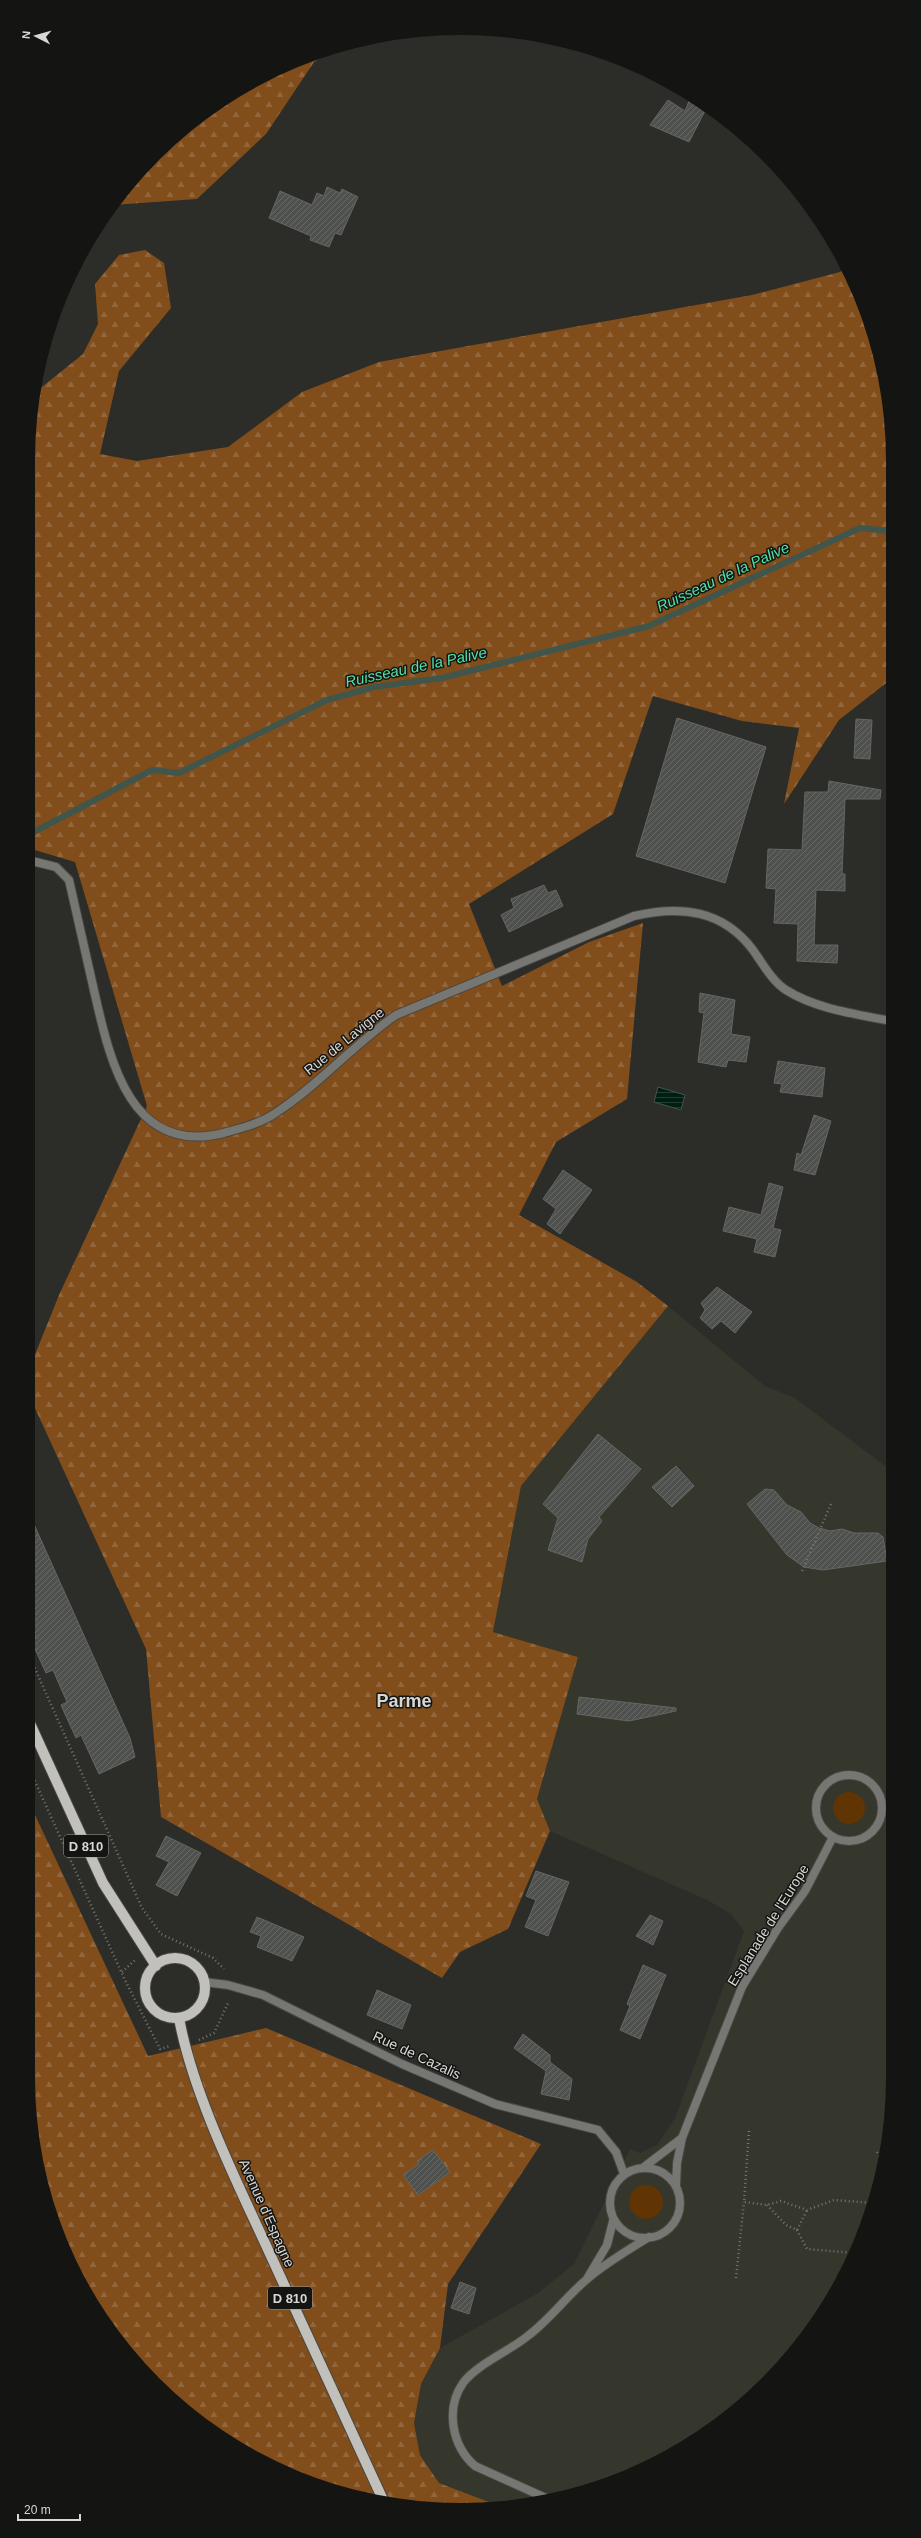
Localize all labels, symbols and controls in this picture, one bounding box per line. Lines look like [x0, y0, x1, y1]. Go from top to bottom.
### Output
north arrow [16, 16, 56, 56]
text: N [20, 30, 32, 40]
water label: Ruisseau de la Palive [654, 538, 792, 615]
water label: Ruisseau de la Palive [344, 643, 488, 690]
street label: Rue de Lavigne [301, 1004, 387, 1078]
district label: Parme [376, 1691, 432, 1711]
road number: D 810 [64, 1835, 108, 1857]
street label: Esplanade de l'Europe [724, 1861, 812, 1989]
street label: Rue de Cazalis [371, 2028, 463, 2082]
street label: Avenue d'Espagne [236, 2156, 298, 2270]
road number: D 810 [268, 2287, 312, 2309]
scale bar [18, 2496, 80, 2522]
text: 20 m [24, 2503, 51, 2517]

